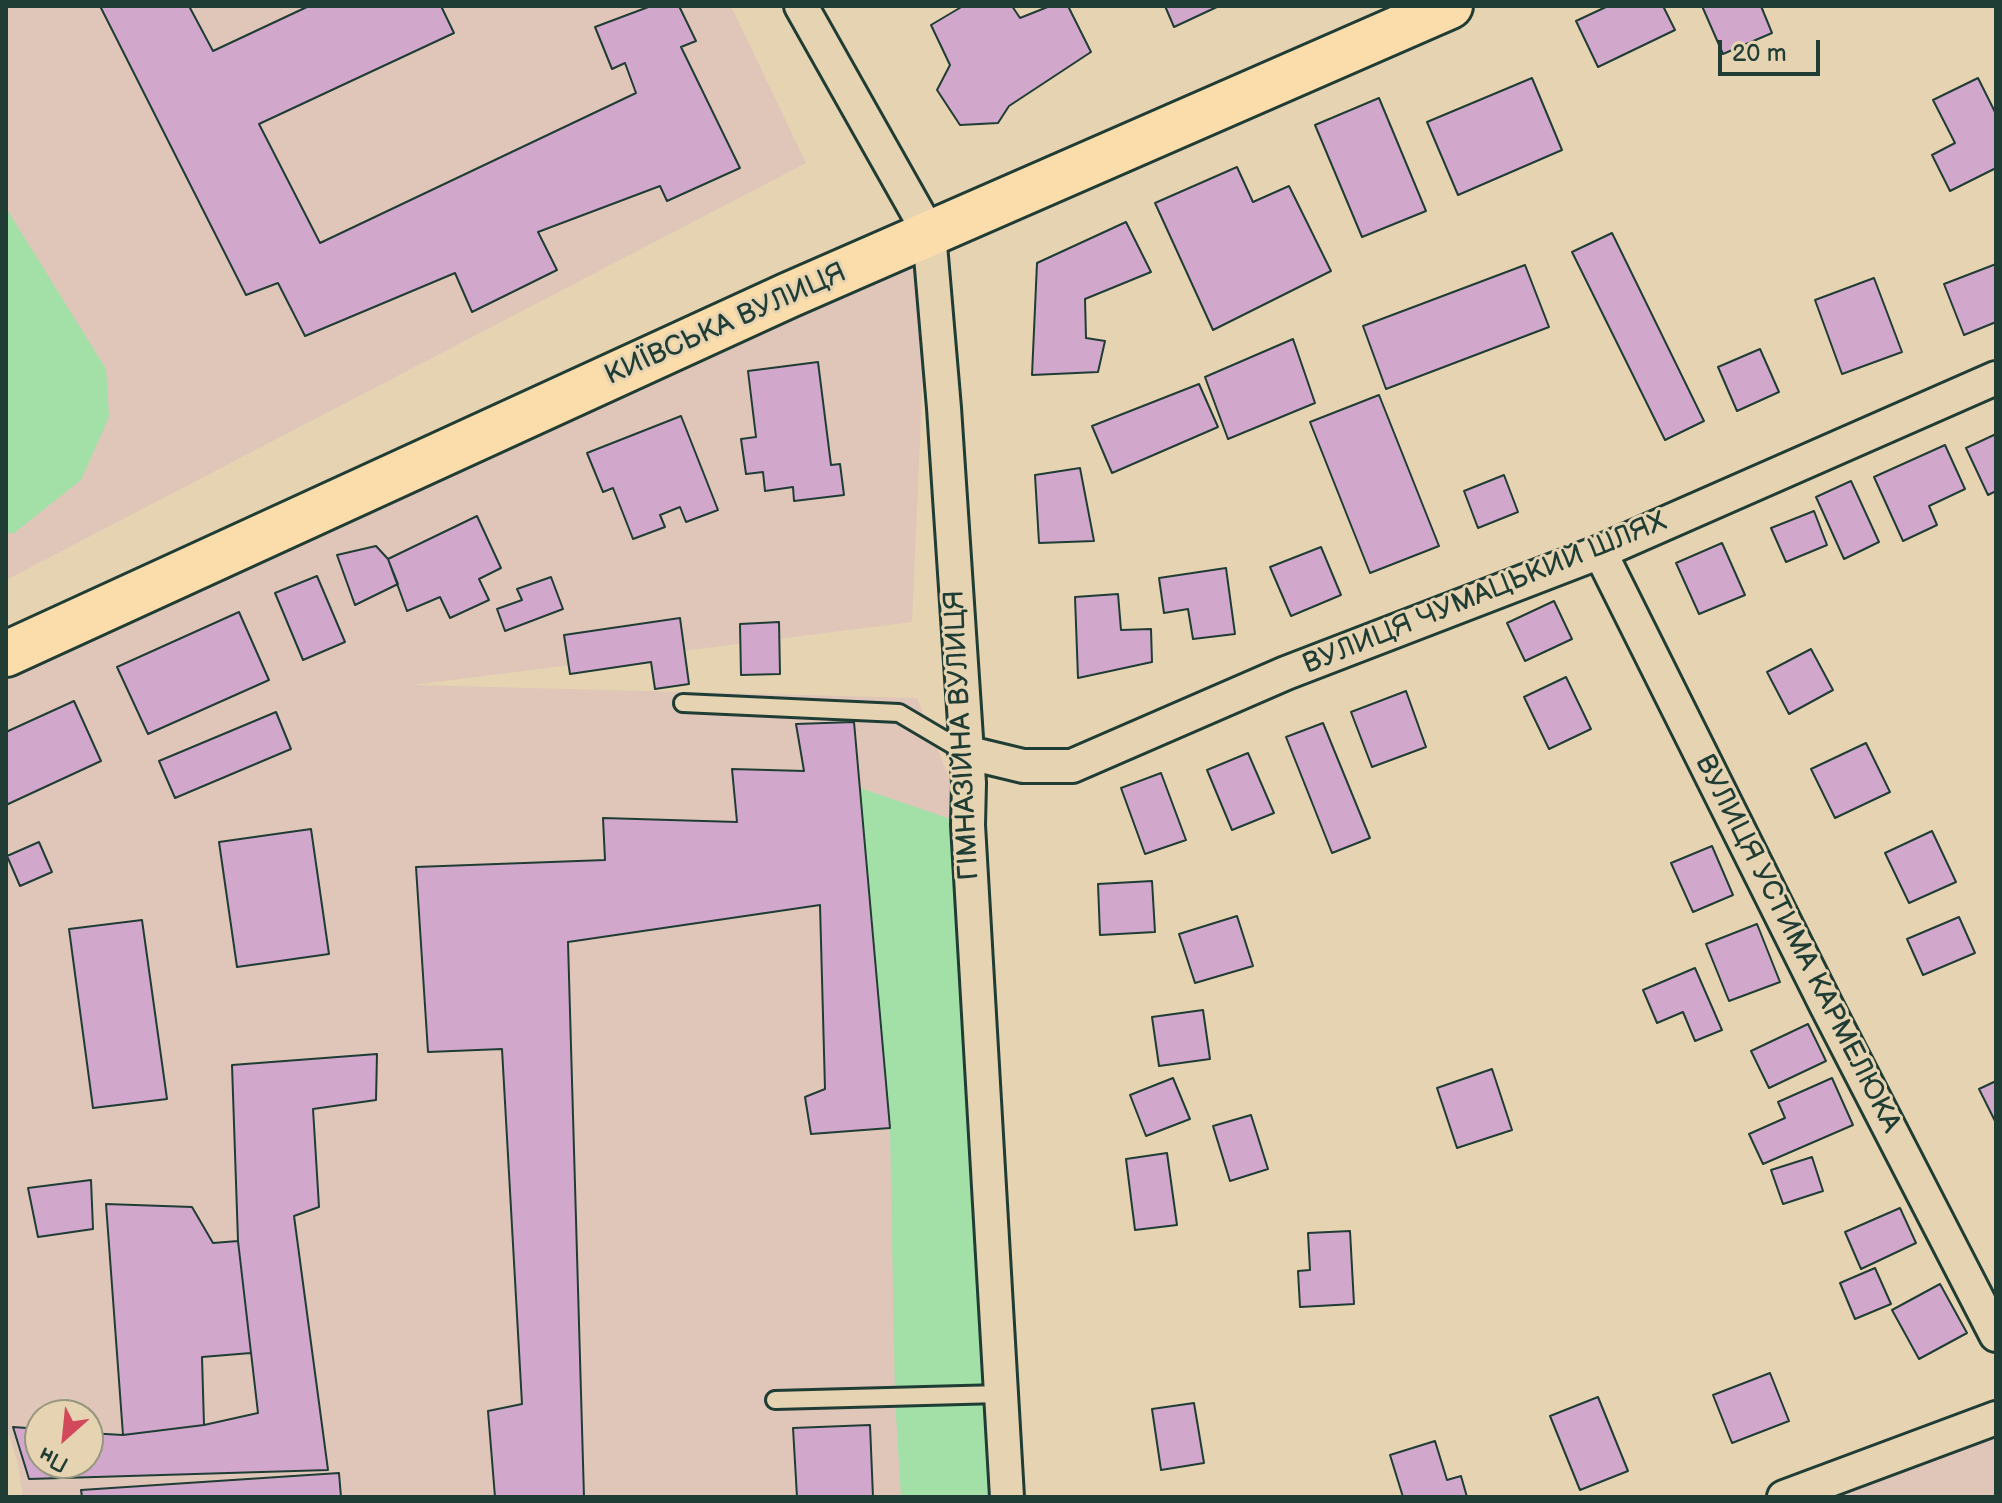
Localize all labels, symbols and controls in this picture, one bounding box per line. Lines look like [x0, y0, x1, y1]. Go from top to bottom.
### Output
scale bar [1722, 24, 1824, 74]
text: 20 m [1732, 39, 1787, 68]
street label: КИЇВСЬКА ВУЛИЦЯ [600, 257, 852, 393]
street label: ВУЛИЦЯ ЧУМАЦЬКИЙ ШЛЯХ [1298, 506, 1672, 682]
street label: ГІМНАЗІЙНА ВУЛИЦЯ [939, 589, 987, 881]
street label: ВУЛИЦЯ УСТИМА КАРМЕЛЮКА [1687, 750, 1907, 1138]
north arrow [24, 1399, 104, 1479]
text: Пн [35, 1440, 73, 1478]

